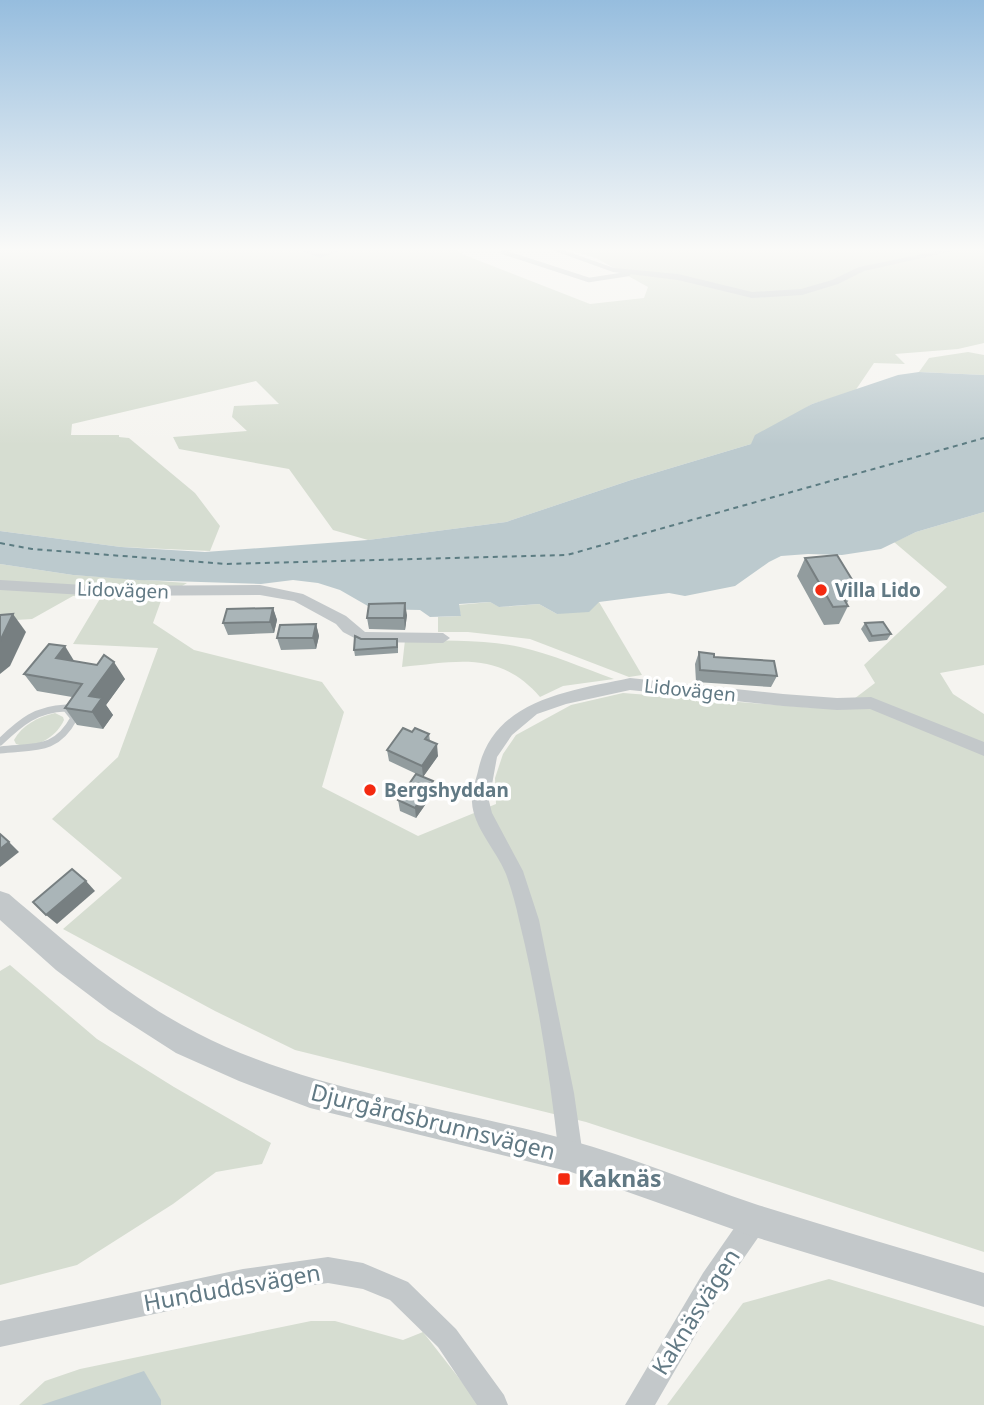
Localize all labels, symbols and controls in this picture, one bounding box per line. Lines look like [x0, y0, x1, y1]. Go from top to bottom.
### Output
street label: Lidovägen [77, 575, 169, 605]
place label: Villa Lido [835, 577, 921, 603]
marker: Villa Lido [813, 582, 829, 598]
street label: Lidovägen [643, 672, 737, 708]
place label: Bergshyddan [384, 777, 509, 803]
marker: Bergshyddan [362, 782, 378, 798]
street label: Djurgårdsbrunnsvägen [308, 1075, 559, 1167]
place label: Kaknäs [578, 1162, 662, 1194]
marker: Kaknäs [556, 1171, 572, 1187]
street label: Kaknäsvägen [644, 1242, 747, 1381]
street label: Hunduddsvägen [141, 1256, 323, 1318]

